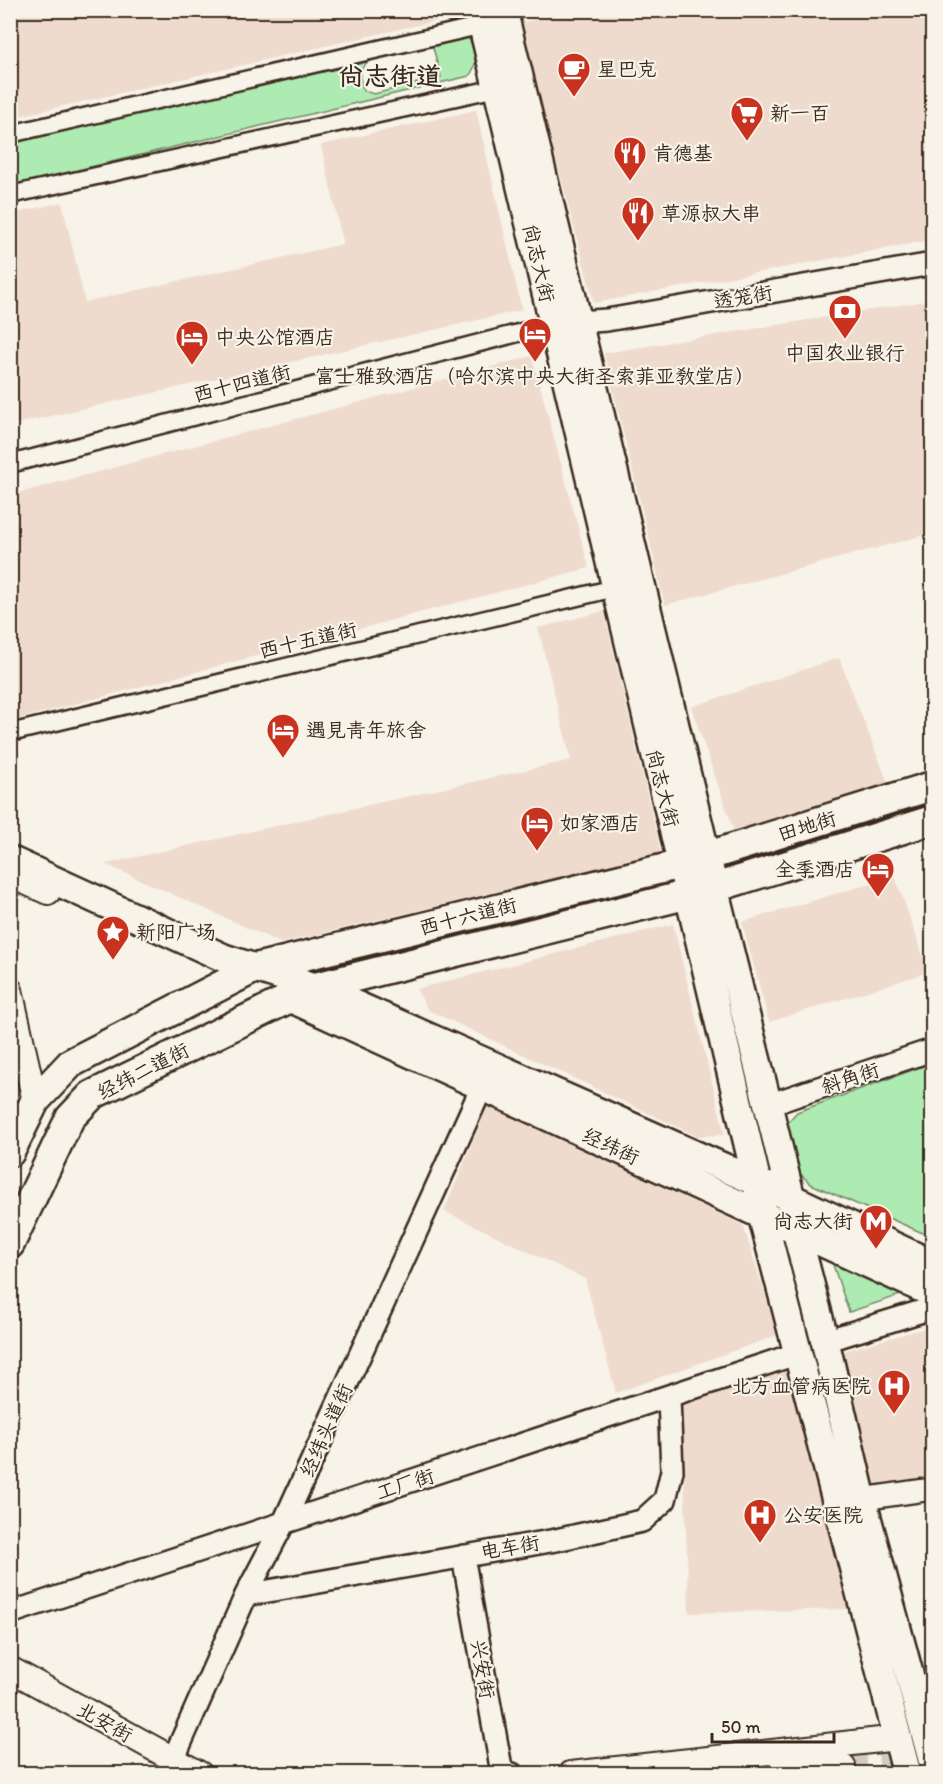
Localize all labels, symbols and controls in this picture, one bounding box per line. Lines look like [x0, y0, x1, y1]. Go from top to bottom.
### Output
cafe icon: 星巴克 [556, 51, 592, 98]
place label: 星巴克 [597, 57, 657, 81]
district label: 尚志街道 [338, 60, 442, 92]
supermarket icon: 新一百 [729, 95, 765, 142]
place label: 新一百 [770, 101, 830, 125]
restaurant icon: 肯德基 [612, 135, 648, 182]
place label: 肯德基 [653, 141, 713, 165]
restaurant icon: 草源叔大串 [620, 195, 656, 242]
place label: 草源叔大串 [661, 201, 761, 225]
street label: 尚志大街 [518, 221, 560, 305]
street label: 透笼街 [711, 280, 775, 314]
bank icon: 中国农业银行 [827, 293, 863, 340]
hotel icon: 富士雅致酒店（哈尔滨中央大街圣索菲亚教堂店） [517, 316, 553, 363]
hotel icon: 中央公馆酒店 [174, 319, 210, 366]
place label: 中央公馆酒店 [215, 325, 335, 349]
place label: 中国农业银行 [785, 341, 905, 365]
street label: 西十四道街 [191, 359, 293, 407]
place label: 富士雅致酒店（哈尔滨中央大街圣索菲亚教堂店） [315, 364, 755, 388]
street label: 西十五道街 [257, 617, 359, 663]
hotel icon: 遇見青年旅舍 [265, 712, 301, 759]
place label: 遇見青年旅舍 [306, 718, 426, 742]
street label: 尚志大街 [642, 746, 684, 830]
hotel icon: 如家酒店 [519, 805, 555, 852]
street label: 田地街 [775, 806, 839, 846]
place label: 如家酒店 [560, 811, 640, 835]
hotel icon: 全季酒店 [860, 851, 896, 898]
place label: 全季酒店 [775, 857, 855, 881]
street label: 西十六道街 [417, 892, 519, 940]
place icon: 新阳广场 [95, 914, 131, 961]
place label: 新阳广场 [136, 920, 216, 944]
street label: 经纬二道街 [93, 1038, 193, 1104]
street label: 斜角街 [818, 1057, 882, 1099]
street label: 经纬街 [579, 1122, 643, 1170]
metro station icon: 尚志大街 [858, 1203, 894, 1250]
place label: 尚志大街 [773, 1209, 853, 1233]
hospital icon: 北方血管病医院 [876, 1368, 912, 1415]
place label: 北方血管病医院 [731, 1374, 871, 1398]
street label: 经纬头道街 [295, 1379, 357, 1481]
street label: 工厂街 [373, 1463, 437, 1505]
hospital icon: 公安医院 [742, 1497, 778, 1544]
place label: 公安医院 [783, 1503, 863, 1527]
street label: 电车街 [478, 1530, 542, 1564]
street label: 兴安街 [466, 1637, 500, 1701]
street label: 北安街 [73, 1697, 137, 1747]
scale bar [712, 1706, 834, 1744]
text: 50 m [721, 1716, 761, 1738]

